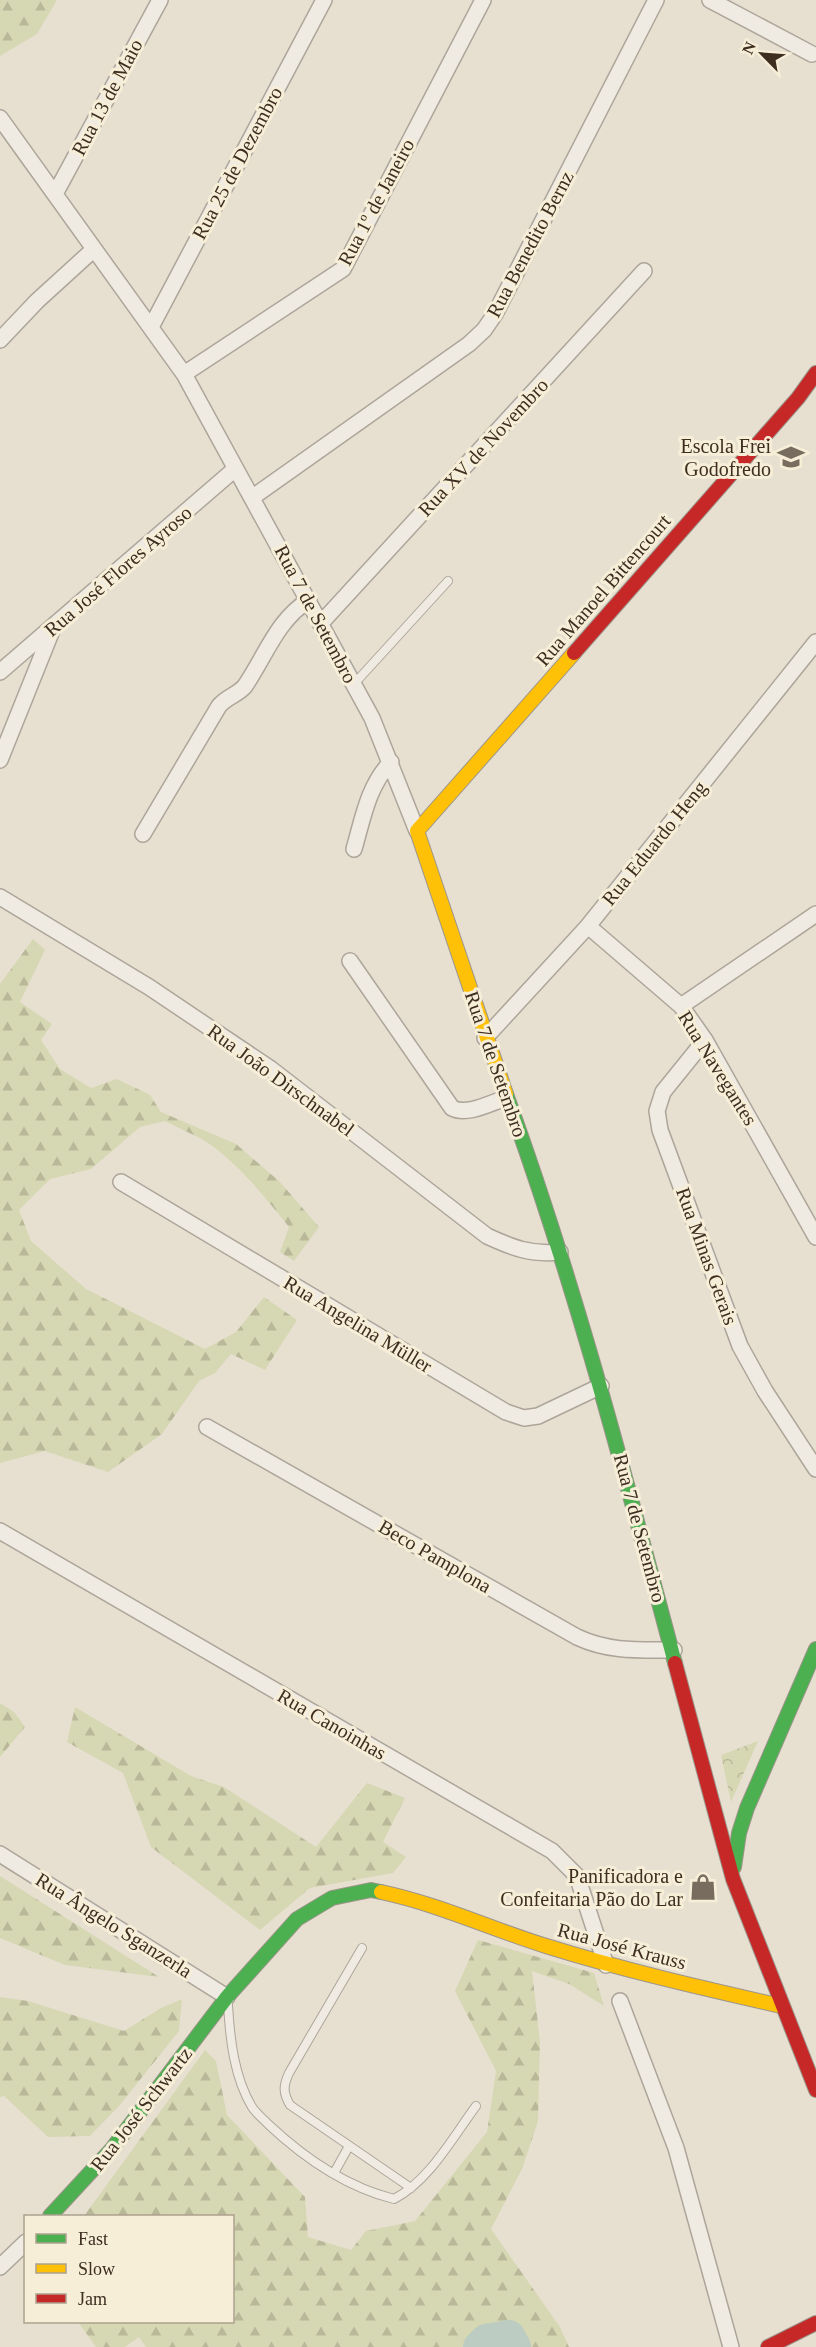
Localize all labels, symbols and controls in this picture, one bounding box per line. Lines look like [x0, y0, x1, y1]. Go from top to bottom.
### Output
north arrow [732, 24, 792, 84]
street label: Rua 13 de Maio [67, 35, 147, 159]
text: N [739, 39, 759, 57]
street label: Rua 25 de Dezembro [188, 83, 286, 243]
street label: Rua 1º de Janeiro [333, 135, 419, 269]
street label: Rua Benedito Bernz [482, 167, 578, 321]
street label: Rua XV de Novembro [414, 374, 552, 520]
place label: Escola Frei Godofredo [680, 435, 771, 480]
school or university icon: Escola Frei Godofredo [776, 442, 806, 472]
street label: Rua José Flores Ayroso [40, 501, 197, 642]
street label: Rua Manoel Bittencourt [531, 510, 675, 670]
street label: Rua 7 de Setembro [270, 541, 362, 687]
street label: Rua Eduardo Heng [597, 777, 712, 910]
street label: Rua 7 de Setembro [461, 988, 531, 1140]
street label: Rua Navegantes [673, 1007, 762, 1130]
street label: Rua João Dirschnabel [204, 1020, 359, 1141]
street label: Rua Minas Gerais [672, 1184, 742, 1328]
street label: Rua Angelina Müller [279, 1271, 436, 1378]
street label: Rua 7 de Setembro [610, 1451, 670, 1605]
street label: Beco Pamplona [374, 1515, 495, 1598]
street label: Rua Canoinhas [274, 1684, 390, 1764]
place label: Panificadora e Confeitaria Pão do Lar [500, 1865, 683, 1910]
street label: Rua Ângelo Sganzerla [31, 1868, 196, 1983]
shop icon: Panificadora e Confeitaria Pão do Lar [688, 1872, 718, 1902]
street label: Rua José Krauss [555, 1918, 689, 1974]
street label: Rua José Schwartz [86, 2043, 196, 2175]
legend [24, 2215, 234, 2323]
text: Fast [78, 2229, 108, 2249]
text: Slow [78, 2259, 115, 2279]
text: Jam [78, 2289, 107, 2309]

